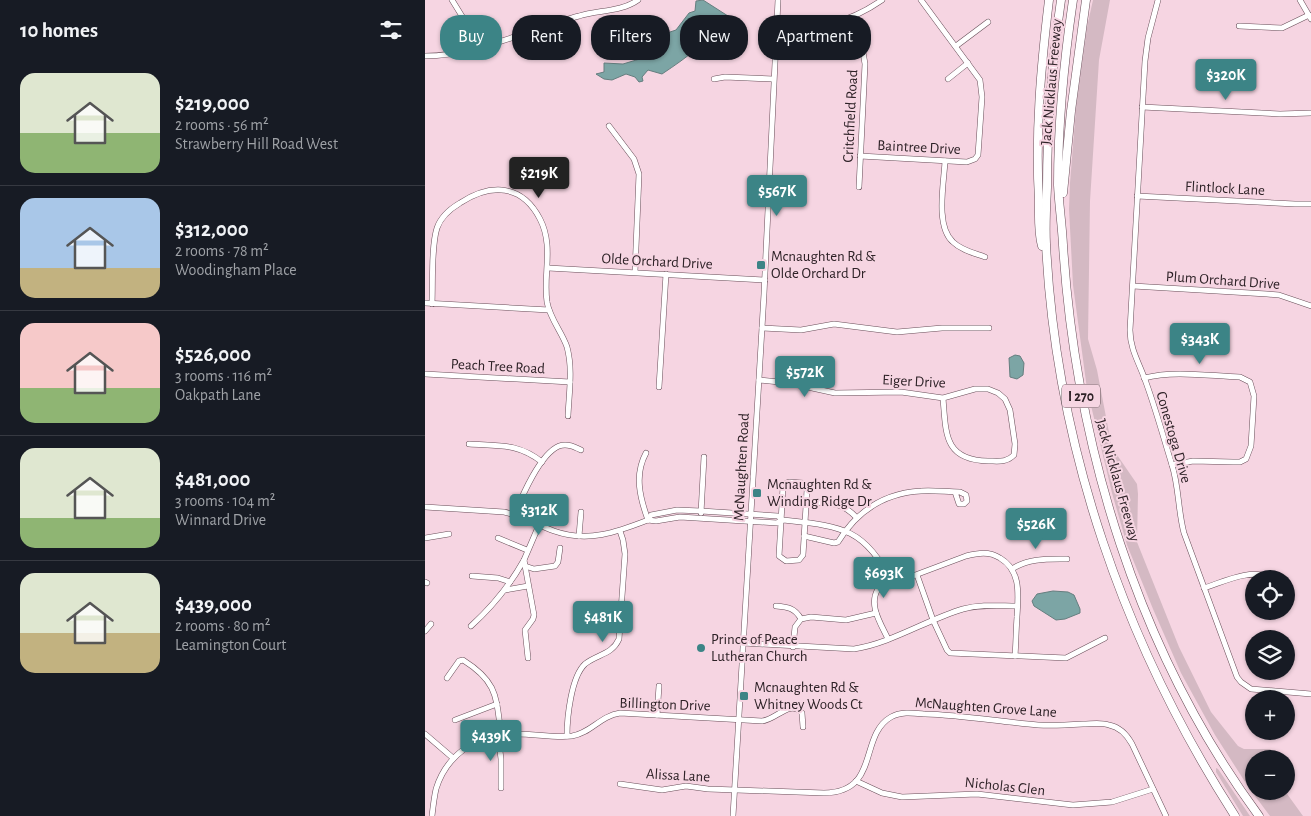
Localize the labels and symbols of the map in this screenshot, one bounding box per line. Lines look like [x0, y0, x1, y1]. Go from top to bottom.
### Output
street label: Jack Nicklaus Freeway [1039, 18, 1065, 146]
pin: $320K [1191, 58, 1261, 101]
street label: Critchfield Road [841, 69, 860, 163]
street label: Baintree Drive [877, 138, 961, 157]
pin: $219K [504, 156, 574, 199]
pin: $567K [742, 174, 812, 217]
street label: Flintlock Lane [1185, 179, 1265, 198]
place label: Mcnaughten Rd & Olde Orchard Dr [771, 249, 876, 281]
street label: Olde Orchard Drive [601, 251, 713, 272]
marker: Mcnaughten Rd & Olde Orchard Dr [755, 259, 767, 271]
street label: Plum Orchard Drive [1165, 269, 1281, 292]
pin: $343K [1165, 322, 1235, 365]
pin: $572K [770, 356, 840, 398]
street label: Peach Tree Road [450, 357, 546, 376]
street label: Eiger Drive [882, 372, 946, 391]
road number: I 270 [1062, 384, 1100, 408]
street label: Conestoga Drive [1153, 390, 1194, 485]
street label: McNaughten Road [731, 412, 752, 521]
street label: Jack Nicklaus Freeway [1093, 417, 1142, 544]
place label: Mcnaughten Rd & Winding Ridge Dr [767, 477, 872, 509]
marker: Mcnaughten Rd & Winding Ridge Dr [751, 487, 763, 499]
pin: $312K [504, 494, 574, 536]
pin: $526K [1001, 508, 1071, 550]
pin: $693K [849, 556, 919, 599]
pin: $481K [568, 600, 638, 643]
place label: Prince of Peace Lutheran Church [711, 632, 808, 664]
marker: Prince of Peace Lutheran Church [695, 642, 707, 654]
place label: Mcnaughten Rd & Whitney Woods Ct [754, 680, 863, 712]
marker: Mcnaughten Rd & Whitney Woods Ct [738, 690, 750, 702]
street label: Billington Drive [619, 695, 711, 714]
street label: McNaughten Grove Lane [915, 695, 1057, 720]
pin: $439K [456, 720, 526, 762]
street label: Alissa Lane [646, 766, 710, 785]
street label: Nicholas Glen [964, 775, 1046, 798]

